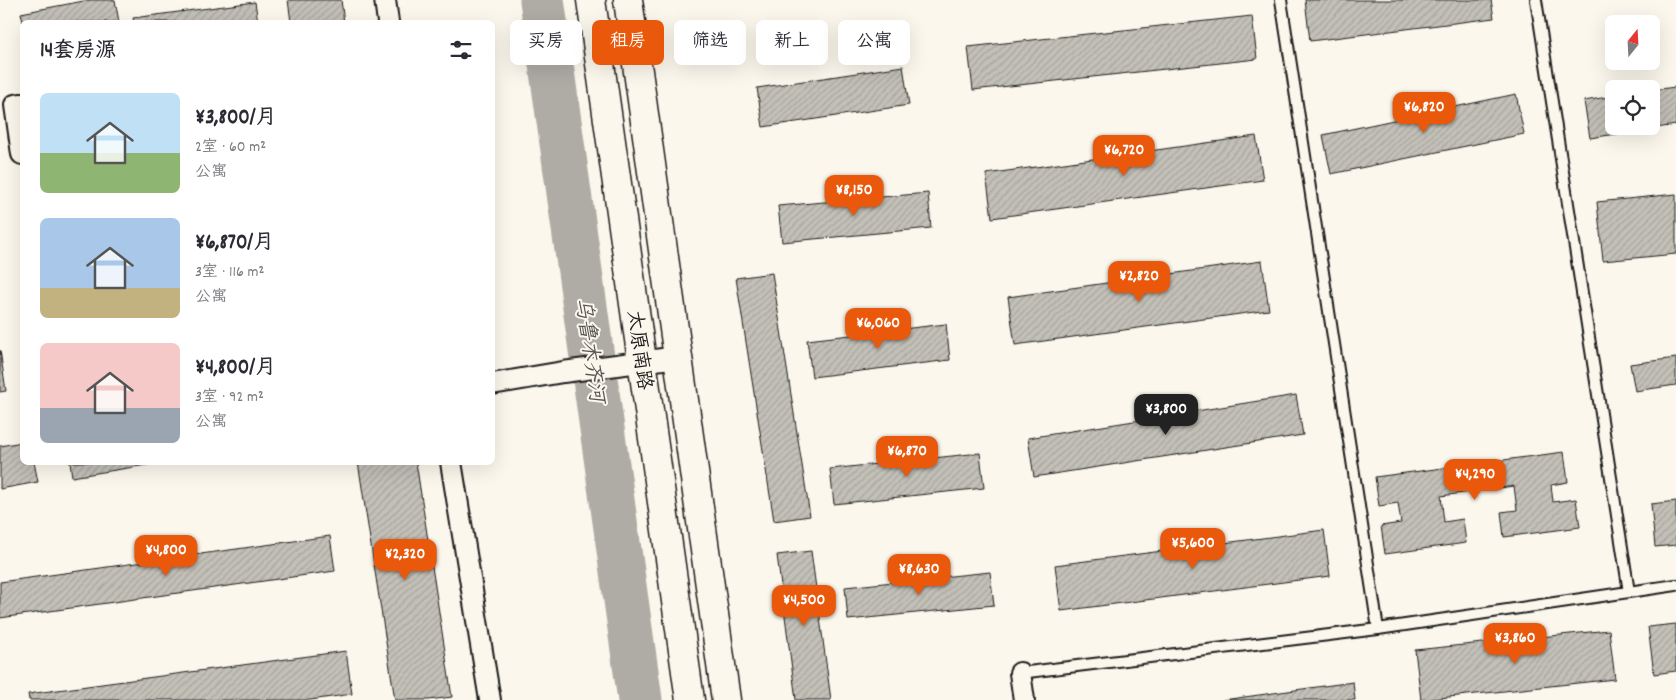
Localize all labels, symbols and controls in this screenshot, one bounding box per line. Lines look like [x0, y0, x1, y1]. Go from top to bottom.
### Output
north arrow [1605, 15, 1660, 70]
map controls [1605, 15, 1660, 135]
chip: 买房 [510, 20, 582, 65]
chip: 租房 [592, 20, 664, 65]
chip: 筛选 [674, 20, 746, 65]
chip: 新上 [756, 20, 828, 65]
chip: 公寓 [838, 20, 910, 65]
icon: filters [447, 36, 475, 64]
text: 14套房源 [40, 37, 116, 67]
button: locate [1605, 80, 1660, 135]
pin: ¥6,820 [1383, 92, 1465, 134]
text: ¥6,820 [1404, 96, 1444, 119]
text: ¥3,800/月 [195, 104, 277, 134]
icon: home [80, 113, 140, 173]
pin: ¥6,720 [1083, 134, 1165, 177]
text: 2室 · 60 m² [195, 136, 266, 159]
text: ¥6,720 [1104, 139, 1144, 162]
text: 公寓 [195, 161, 227, 184]
pin: ¥8,150 [813, 174, 895, 217]
text: ¥8,150 [836, 179, 872, 202]
text: ¥6,870/月 [195, 229, 274, 259]
icon: home [80, 238, 140, 298]
pin: ¥2,820 [1098, 260, 1180, 303]
text: 3室 · 116 m² [195, 261, 264, 284]
text: ¥2,820 [1119, 265, 1159, 288]
text: 公寓 [195, 286, 227, 309]
water label: 乌鲁木齐河 [566, 296, 611, 407]
pin: ¥6,060 [837, 308, 919, 350]
street label: 太原南路 [619, 309, 658, 393]
text: ¥6,060 [856, 312, 900, 335]
text: ¥4,800/月 [195, 354, 276, 384]
icon: home [80, 363, 140, 423]
text: 3室 · 92 m² [195, 386, 264, 409]
pin: ¥3,800 [1125, 394, 1207, 436]
text: ¥3,800 [1145, 398, 1187, 421]
text: 公寓 [195, 411, 227, 434]
pin: ¥6,870 [866, 436, 948, 478]
text: ¥6,870 [887, 440, 927, 463]
pin: ¥4,290 [1434, 458, 1516, 501]
text: ¥4,290 [1455, 463, 1495, 486]
pin: ¥5,600 [1152, 528, 1234, 570]
text: ¥5,600 [1171, 532, 1215, 555]
pin: ¥4,800 [125, 534, 207, 577]
pin: ¥2,320 [364, 538, 446, 581]
text: ¥4,800 [145, 539, 187, 562]
text: ¥2,320 [385, 543, 425, 566]
pin: ¥8,630 [878, 554, 960, 596]
text: ¥8,630 [899, 558, 939, 581]
pin: ¥4,500 [763, 584, 845, 627]
text: ¥4,500 [783, 589, 825, 612]
pin: ¥3,860 [1474, 622, 1556, 665]
text: ¥3,860 [1495, 627, 1535, 650]

